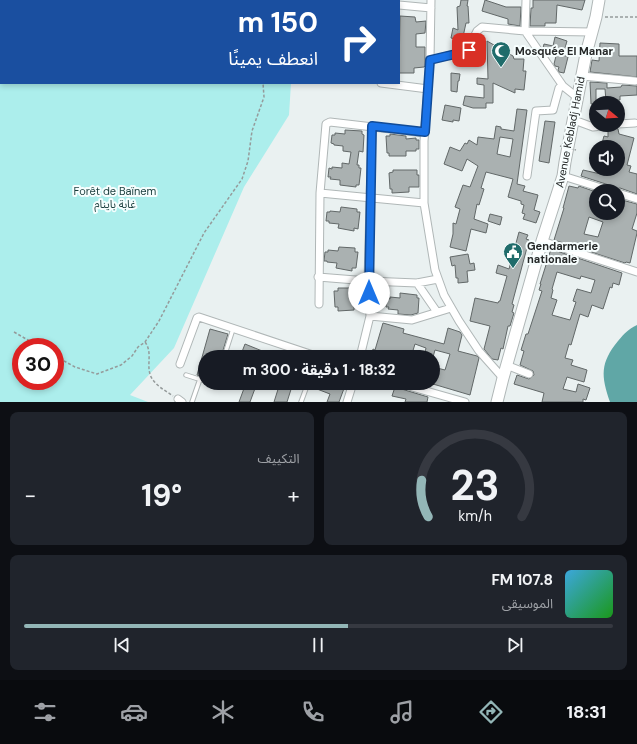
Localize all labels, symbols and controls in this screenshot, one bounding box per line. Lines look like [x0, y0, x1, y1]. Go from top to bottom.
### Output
text: 150 m [238, 4, 318, 41]
icon: right [332, 16, 384, 68]
pin [452, 33, 486, 67]
icon: arrive [458, 39, 480, 61]
mosque icon: Mosquée El Manar [490, 40, 512, 68]
place label: Mosquée El Manar [515, 44, 613, 58]
text: انعطف يمينًا [228, 47, 318, 71]
street label: Avenue Kebladj Hamid [552, 75, 588, 189]
north arrow [589, 96, 625, 132]
map controls [589, 96, 625, 220]
button: sound [589, 140, 625, 176]
park label: Forêt de Baïnem غابة باينام [74, 184, 157, 212]
button: search [589, 184, 625, 220]
place label: Gendarmerie nationale [527, 239, 599, 266]
public building icon: Gendarmerie nationale [502, 241, 524, 269]
position arrow [348, 272, 390, 314]
speed limit sign: 30 [12, 338, 64, 390]
text: 18:32 · 1 دقيقة · 300 m [243, 360, 395, 380]
text: التكييف [258, 450, 300, 467]
text: 23 [451, 458, 500, 512]
text: 19° [141, 476, 182, 515]
text: − [24, 481, 36, 510]
text: + [287, 481, 300, 510]
text: km/h [458, 506, 492, 524]
text: 107.8 FM [491, 570, 553, 590]
text: الموسيقى [502, 595, 553, 612]
icon: previous [111, 634, 133, 656]
icon: pause [307, 634, 329, 656]
icon: next [504, 634, 526, 656]
icon: filters [31, 698, 59, 726]
icon: car [120, 698, 148, 726]
icon: climate [209, 698, 237, 726]
icon: phone [299, 698, 327, 726]
icon: music [388, 698, 416, 726]
icon: directions [477, 698, 505, 726]
text: 18:31 [567, 700, 606, 724]

